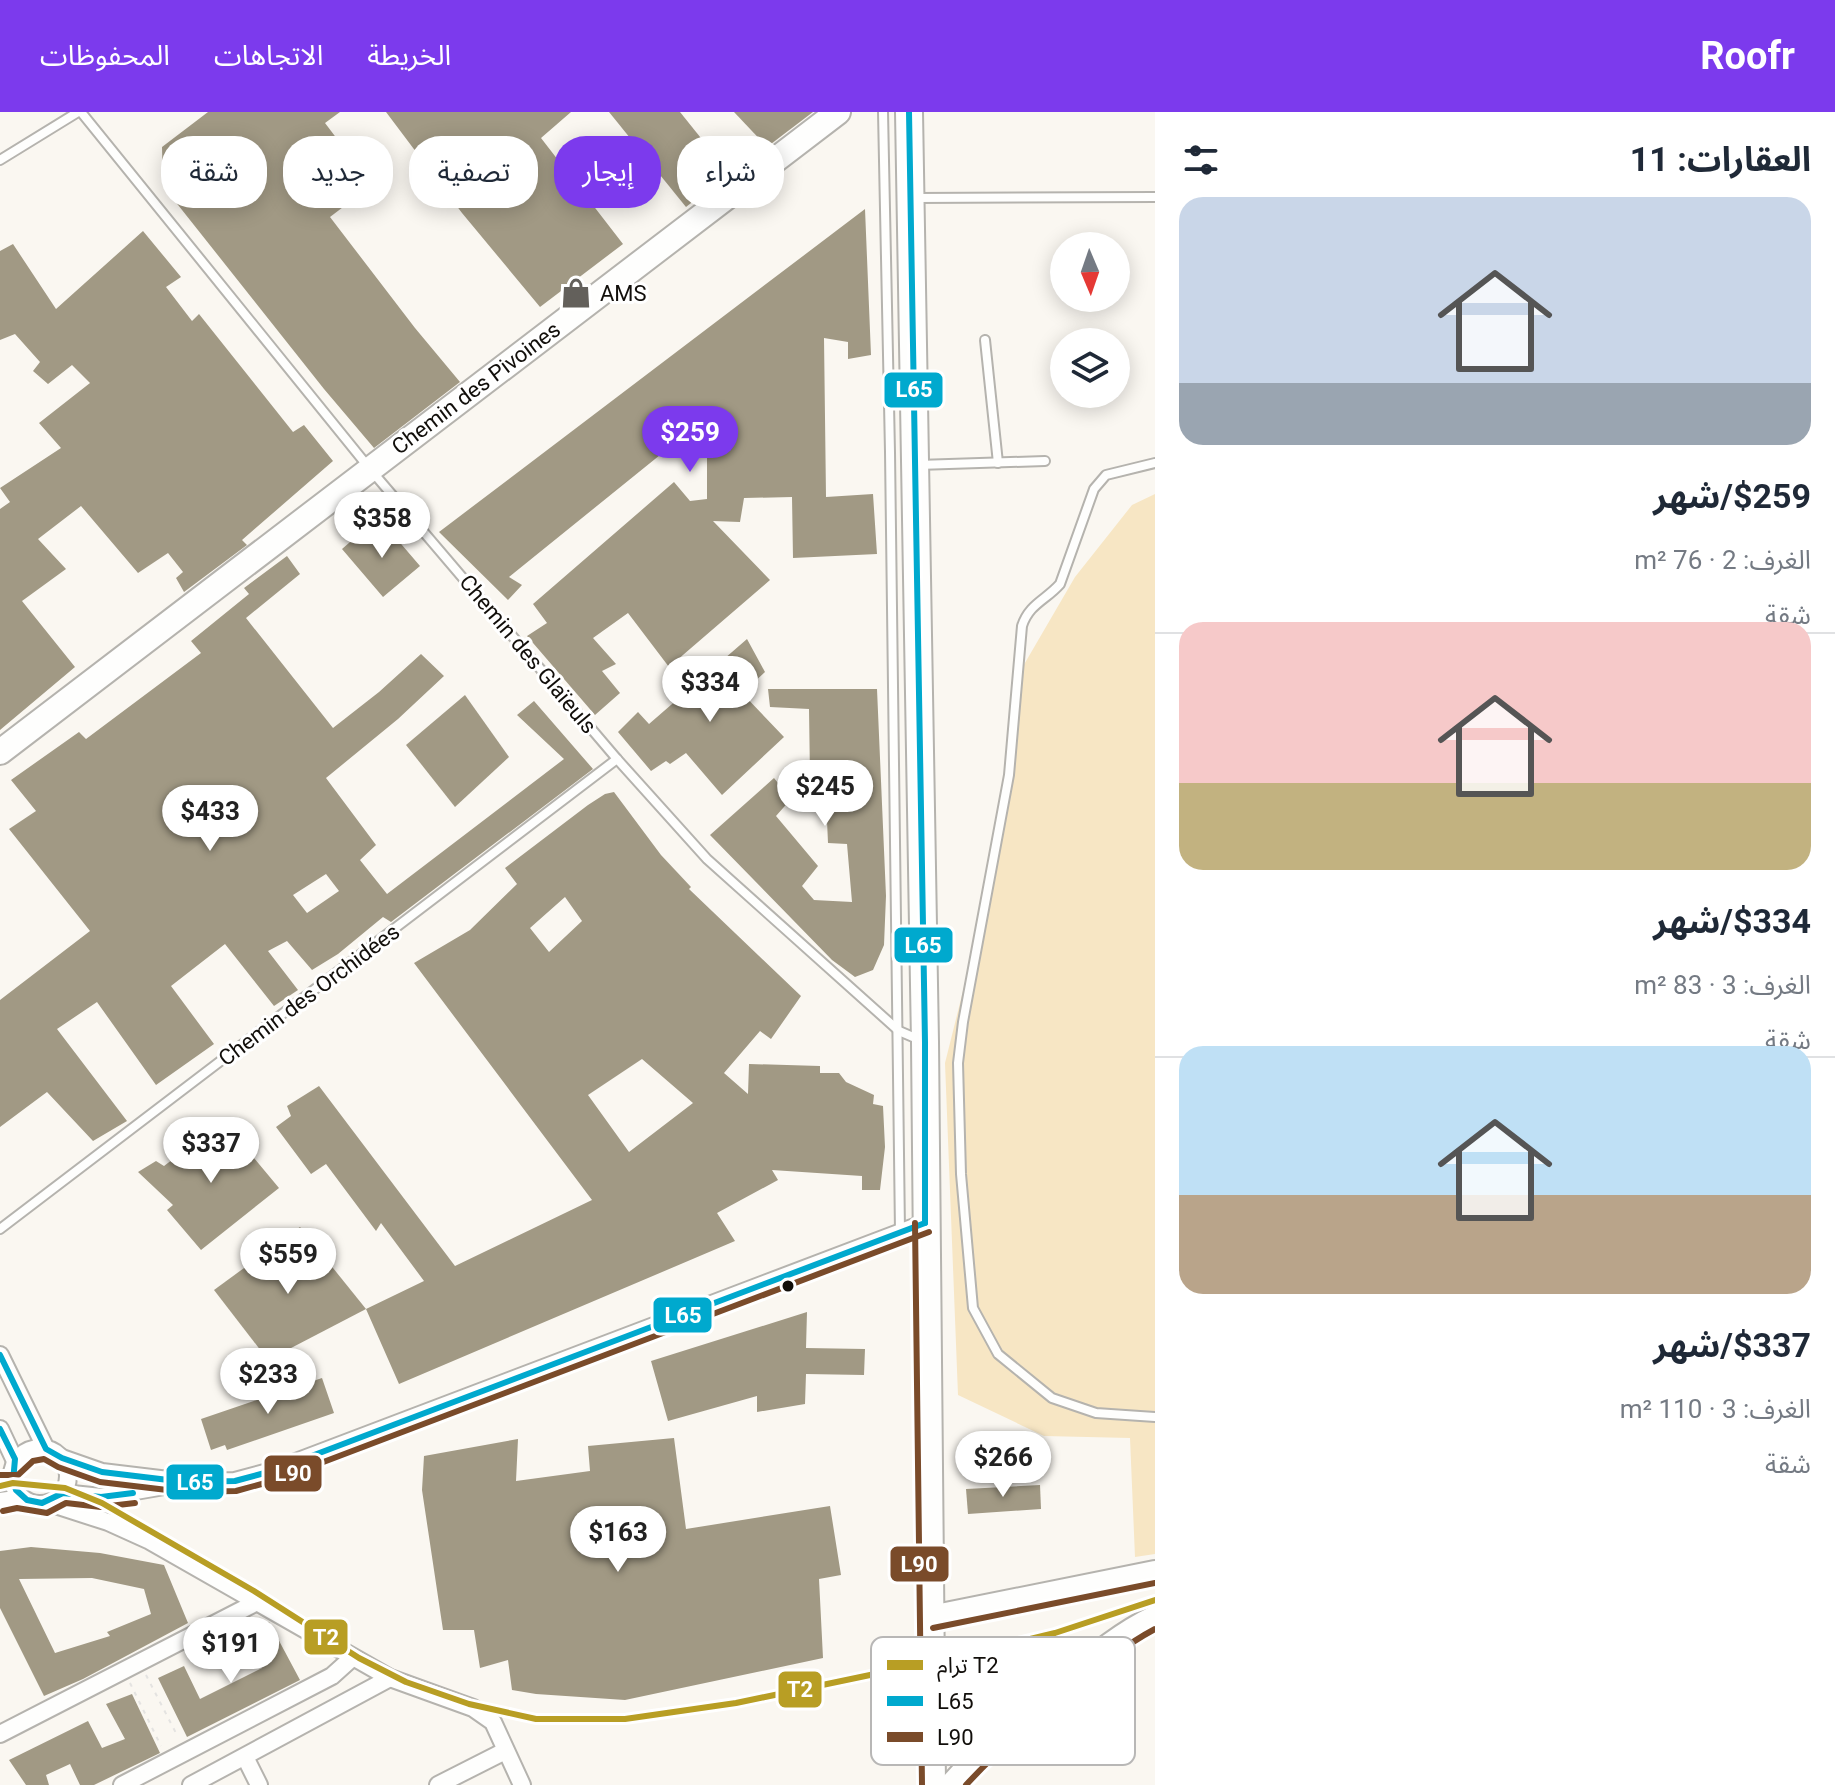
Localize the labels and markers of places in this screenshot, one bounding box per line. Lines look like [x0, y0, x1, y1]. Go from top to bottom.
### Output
shop icon: AMS [559, 276, 593, 310]
place label: AMS [600, 281, 647, 306]
pin: $259 [643, 406, 737, 474]
pin: $358 [335, 492, 429, 560]
pin: $334 [663, 656, 757, 724]
pin: $245 [778, 760, 872, 828]
pin: $433 [163, 785, 257, 853]
pin: $337 [164, 1117, 258, 1185]
pin: $559 [241, 1228, 335, 1296]
unlabelled marker [780, 1278, 796, 1294]
pin: $233 [221, 1348, 315, 1416]
pin: $266 [956, 1431, 1050, 1499]
pin: $163 [571, 1506, 665, 1574]
pin: $191 [184, 1617, 278, 1685]

